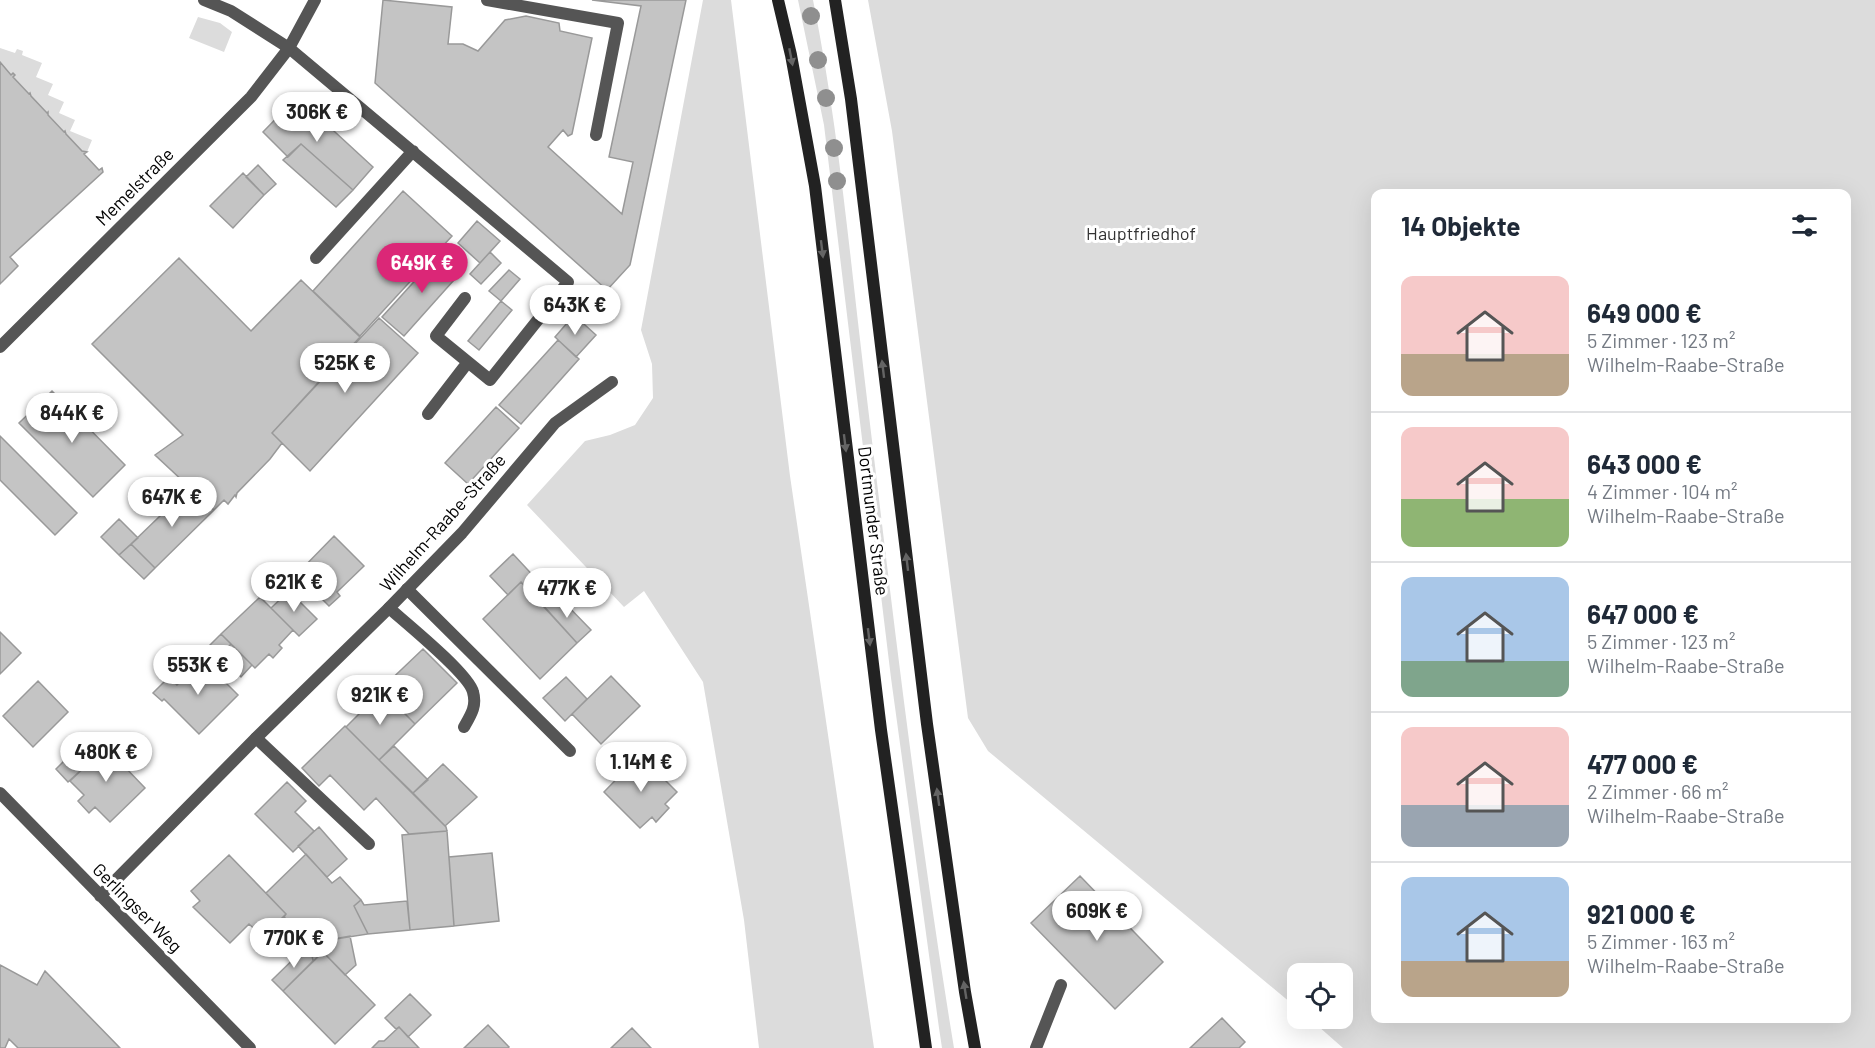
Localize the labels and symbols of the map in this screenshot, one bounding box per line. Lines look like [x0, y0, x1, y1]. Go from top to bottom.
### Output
one-way arrow [787, 48, 796, 67]
pin: 306K € [268, 92, 366, 143]
street label: Memelstraße [91, 143, 178, 230]
park label: Hauptfriedhof [1086, 222, 1196, 244]
one-way arrow [817, 240, 827, 259]
pin: 649K € [373, 243, 471, 294]
pin: 643K € [526, 285, 624, 336]
pin: 525K € [296, 343, 394, 394]
one-way arrow [878, 359, 888, 378]
pin: 844K € [23, 393, 121, 444]
one-way arrow [840, 434, 850, 453]
street label: Dortmunder Straße [854, 445, 894, 597]
street label: Wilhelm-Raabe-Straße [375, 449, 510, 596]
pin: 647K € [123, 477, 221, 528]
one-way arrow [902, 553, 911, 572]
pin: 621K € [245, 562, 343, 613]
pin: 477K € [518, 568, 616, 619]
one-way arrow [864, 627, 874, 646]
pin: 553K € [149, 645, 247, 696]
pin: 921K € [331, 675, 429, 726]
pin: 480K € [57, 732, 155, 783]
pin: 1.14M € [586, 742, 696, 793]
one-way arrow [933, 788, 942, 807]
street label: Gerlingser Weg [88, 858, 187, 957]
pin: 609K € [1048, 891, 1146, 942]
pin: 770K € [245, 918, 343, 969]
one-way arrow [961, 981, 970, 1000]

